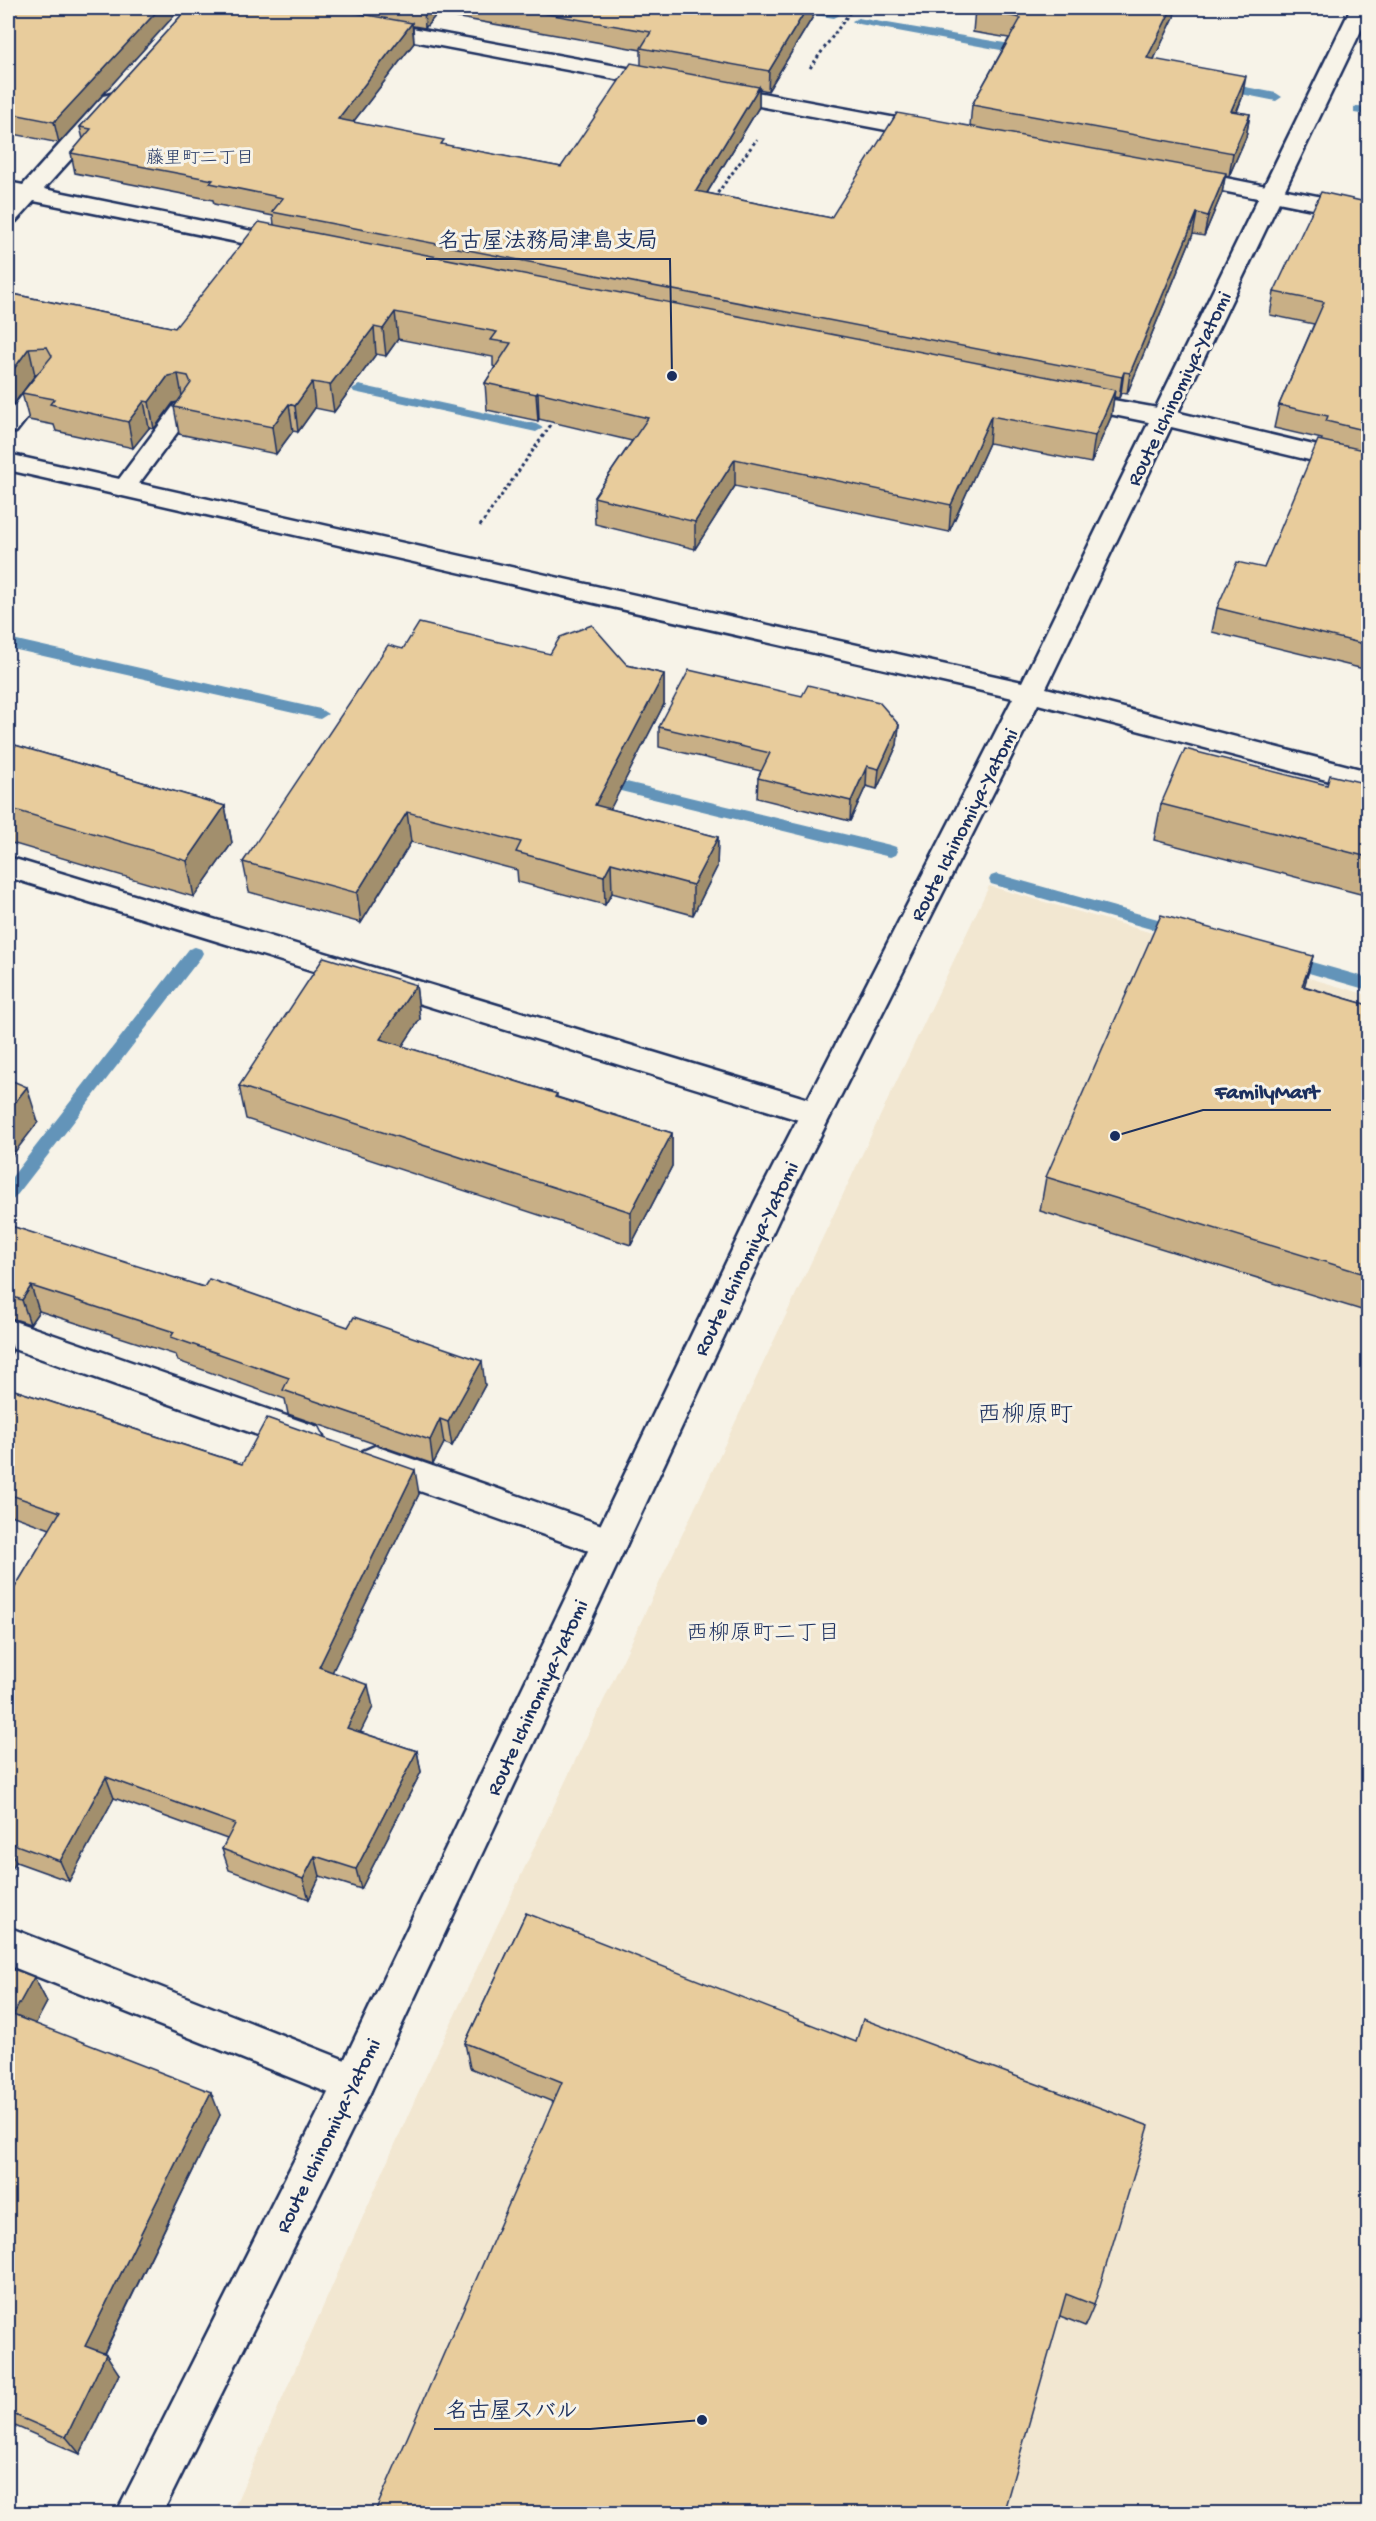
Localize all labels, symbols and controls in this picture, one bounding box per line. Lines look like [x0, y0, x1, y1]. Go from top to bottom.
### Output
district label: 藤里町二丁目 [146, 148, 254, 170]
callout: 名古屋法務局津島支局 [426, 219, 670, 259]
text: 名古屋法務局津島支局 [438, 228, 658, 256]
street label: Route Ichinomiya-Yatomi [1123, 288, 1239, 491]
street label: Route Ichinomiya-Yatomi [907, 725, 1026, 926]
callout: FamilyMart [1203, 1070, 1331, 1110]
text: FamilyMart [1214, 1081, 1321, 1107]
street label: Route Ichinomiya-Yatomi [690, 1158, 806, 1361]
district label: 西柳原町 [977, 1402, 1073, 1431]
street label: Route Ichinomiya-Yatomi [483, 1596, 596, 1800]
district label: 西柳原町二丁目 [686, 1621, 840, 1648]
street label: Route Ichinomiya-Yatomi [272, 2035, 388, 2238]
callout: 名古屋スバル [434, 2389, 590, 2429]
text: 名古屋スバル [446, 2399, 578, 2426]

